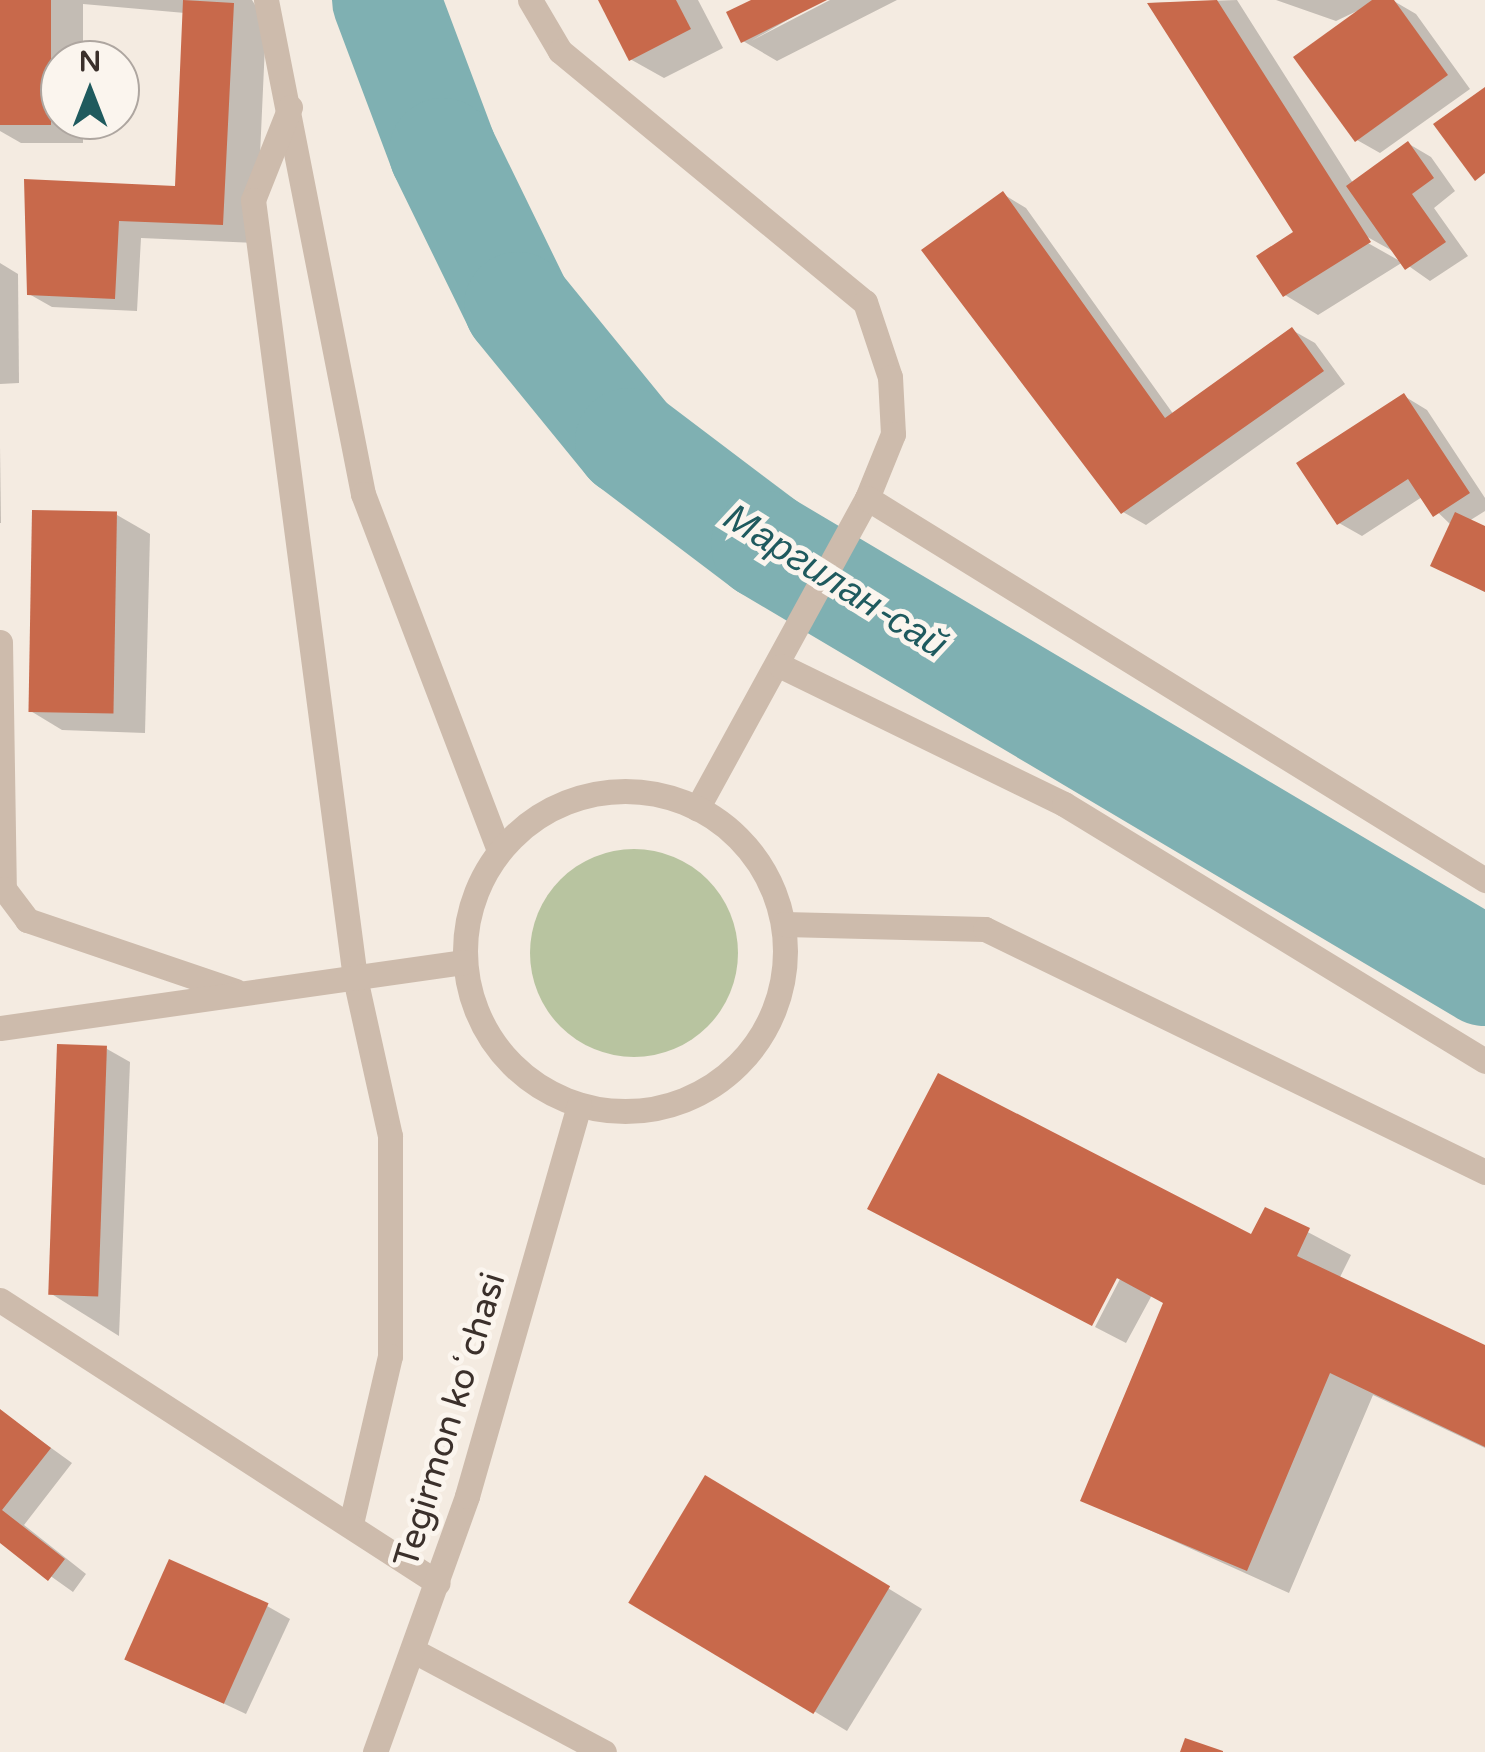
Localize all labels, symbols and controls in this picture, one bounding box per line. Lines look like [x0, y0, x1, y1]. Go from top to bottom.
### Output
north arrow [40, 40, 140, 140]
text: N [79, 45, 101, 79]
water label: Маргилан-сай [715, 495, 955, 669]
street label: Tegirmon koʻchasi [385, 1267, 515, 1573]

